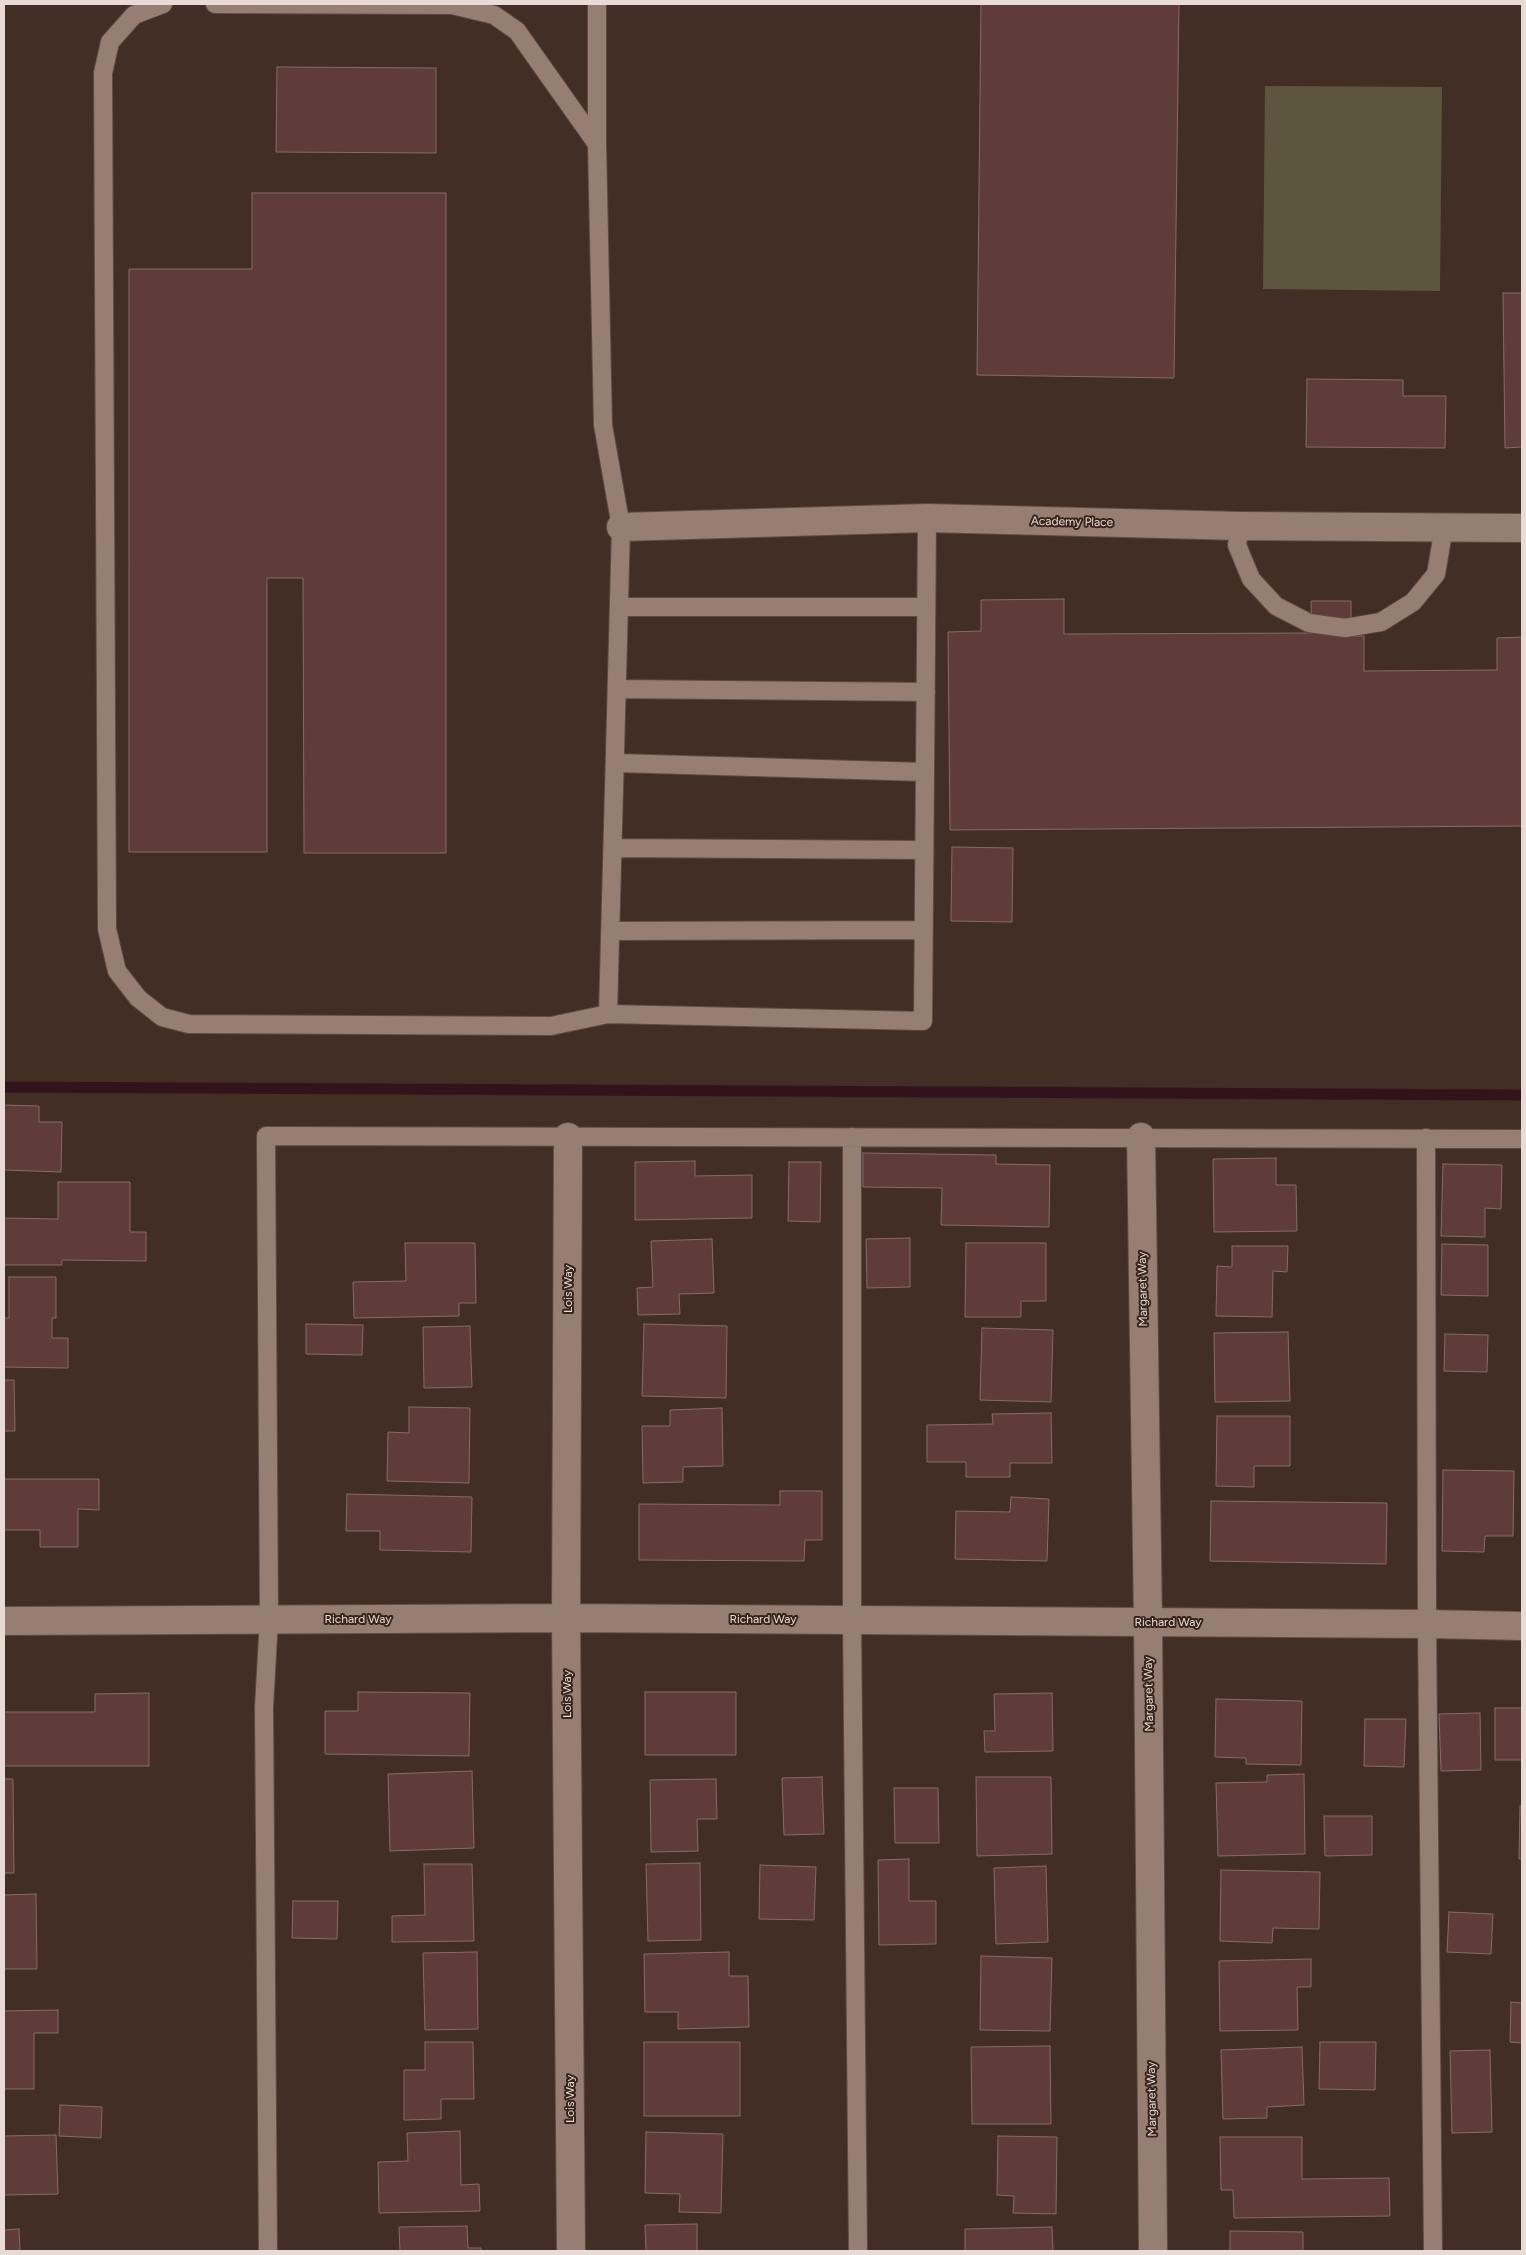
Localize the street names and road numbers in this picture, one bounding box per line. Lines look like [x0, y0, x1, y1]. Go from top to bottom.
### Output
street label: Academy Place [1031, 514, 1113, 530]
street label: Margaret Way [1135, 1251, 1151, 1327]
street label: Lois Way [561, 1265, 575, 1313]
street label: Richard Way [324, 1612, 392, 1626]
street label: Richard Way [729, 1612, 797, 1626]
street label: Richard Way [1134, 1615, 1202, 1629]
street label: Margaret Way [1141, 1656, 1157, 1732]
street label: Lois Way [560, 1670, 574, 1718]
street label: Margaret Way [1144, 2061, 1160, 2137]
street label: Lois Way [563, 2075, 577, 2123]

